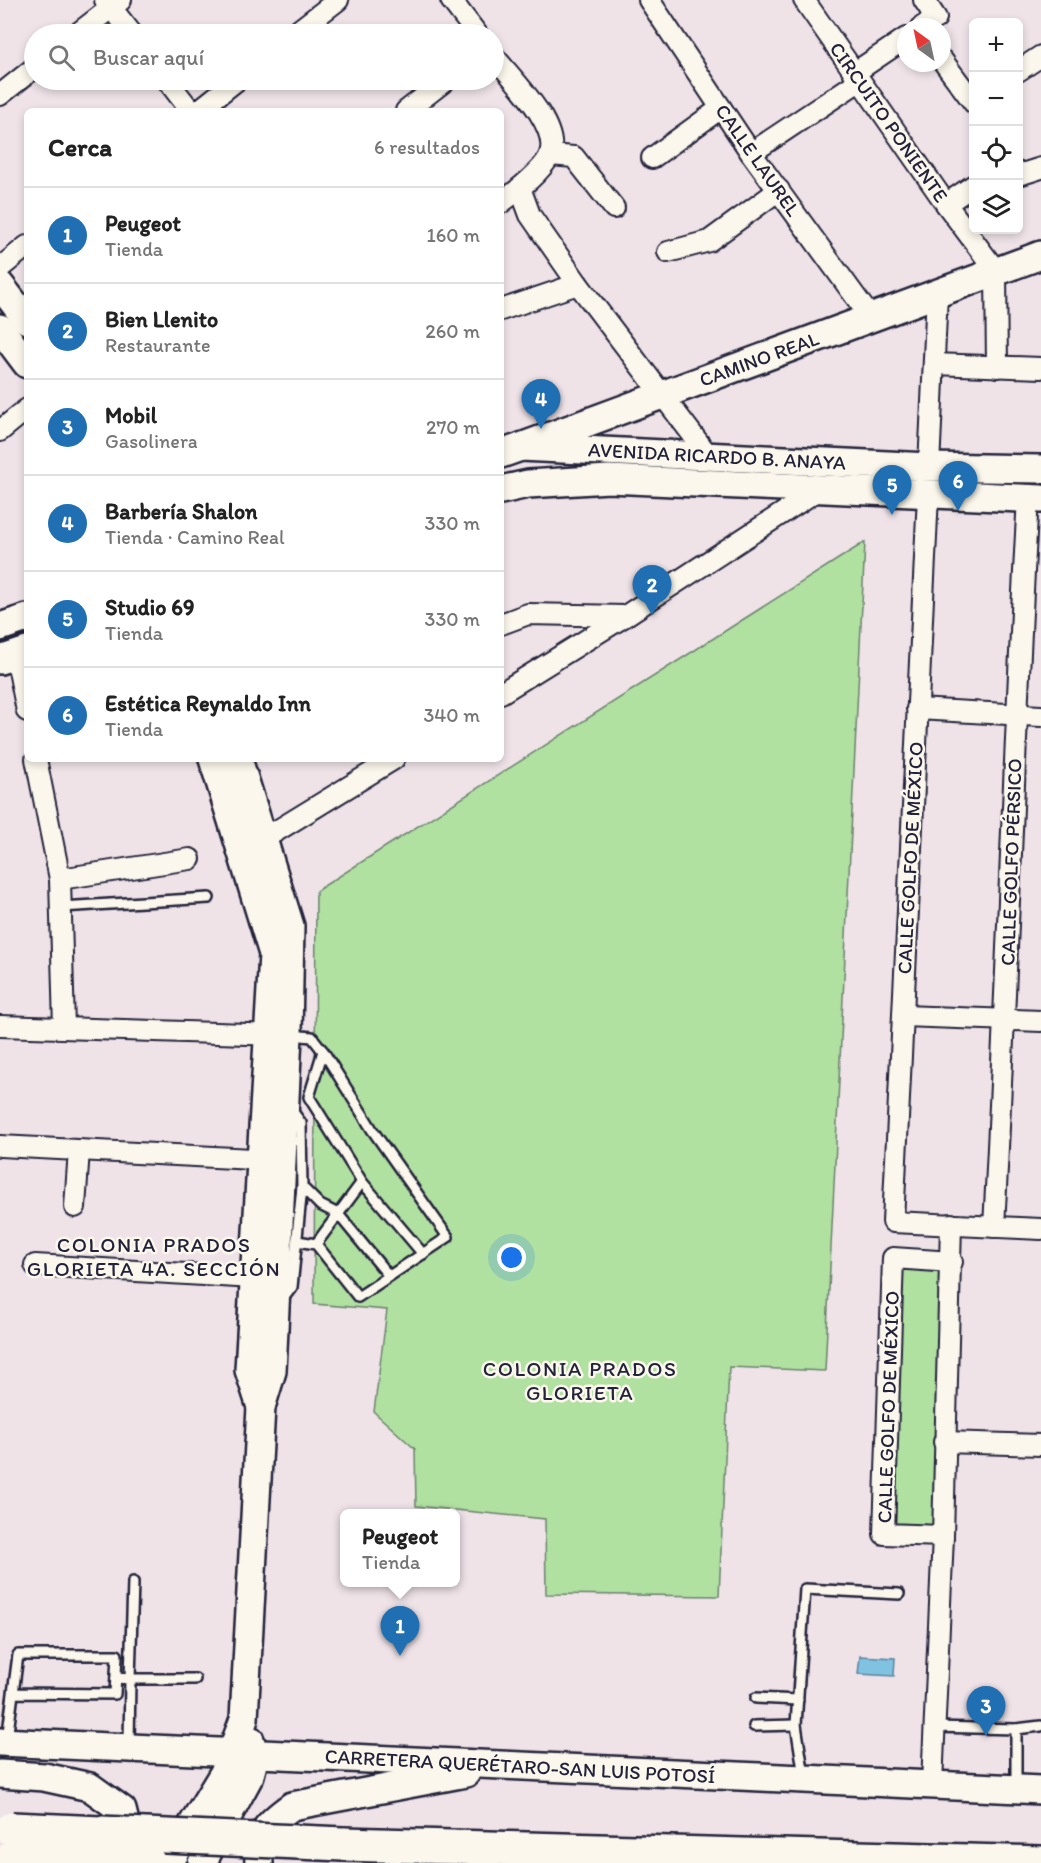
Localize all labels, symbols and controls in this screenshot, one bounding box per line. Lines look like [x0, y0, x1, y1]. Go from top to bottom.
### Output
north arrow [897, 18, 951, 72]
map controls [969, 18, 1023, 234]
button: + [969, 18, 1023, 72]
search box [24, 24, 504, 90]
street label: CIRCUITO PONIENTE [825, 37, 953, 207]
icon: search [45, 41, 78, 74]
text: Buscar aquí [93, 44, 204, 71]
button: − [969, 72, 1023, 126]
street label: CALLE LAUREL [710, 99, 806, 221]
button: locate [969, 126, 1023, 180]
text: Cerca [48, 131, 112, 163]
text: 6 resultados [374, 135, 480, 159]
button: layers [969, 180, 1023, 234]
text: Peugeot [105, 210, 181, 237]
text: 1 [63, 223, 72, 247]
text: 160 m [427, 223, 480, 247]
text: Tienda [105, 237, 163, 261]
text: Bien Llenito [105, 306, 218, 333]
text: 2 [62, 319, 73, 343]
text: 260 m [425, 319, 480, 343]
street label: CAMINO REAL [696, 326, 822, 392]
text: Restaurante [105, 333, 210, 357]
pin: 4 [522, 380, 560, 429]
text: Mobil [105, 402, 157, 429]
text: 3 [62, 415, 73, 439]
text: 270 m [426, 415, 480, 439]
text: Gasolinera [105, 429, 198, 453]
street label: AVENIDA RICARDO B. ANAYA [587, 437, 847, 475]
pin: 6 [938, 462, 978, 511]
pin: 5 [872, 466, 912, 515]
text: Barbería Shalon [105, 498, 258, 525]
text: 4 [61, 511, 74, 535]
text: 330 m [425, 511, 480, 535]
text: Tienda · Camino Real [105, 525, 285, 549]
pin: 2 [632, 566, 672, 615]
text: Studio 69 [105, 594, 194, 621]
text: 5 [62, 607, 73, 631]
text: 330 m [425, 607, 480, 631]
text: Tienda [105, 621, 163, 645]
text: Estética Reynaldo Inn [105, 690, 311, 717]
text: 6 [62, 703, 73, 727]
text: 340 m [423, 703, 480, 727]
text: Tienda [105, 717, 163, 741]
street label: CALLE GOLFO DE MÉXICO [892, 741, 928, 975]
street label: CALLE GOLFO PÉRSICO [995, 758, 1027, 966]
district label: COLONIA PRADOS GLORIETA 4A. SECCIÓN [27, 1232, 281, 1281]
your location [497, 1243, 526, 1272]
street label: CALLE GOLFO DE MÉXICO [872, 1290, 904, 1524]
district label: COLONIA PRADOS GLORIETA [483, 1356, 677, 1405]
popup [340, 1509, 460, 1587]
text: Peugeot [362, 1523, 438, 1550]
text: Tienda [362, 1550, 420, 1574]
pin: 1 [380, 1606, 420, 1656]
pin: 3 [966, 1686, 1006, 1736]
street label: CARRETERA QUERÉTARO-SAN LUIS POTOSÍ [324, 1744, 716, 1788]

